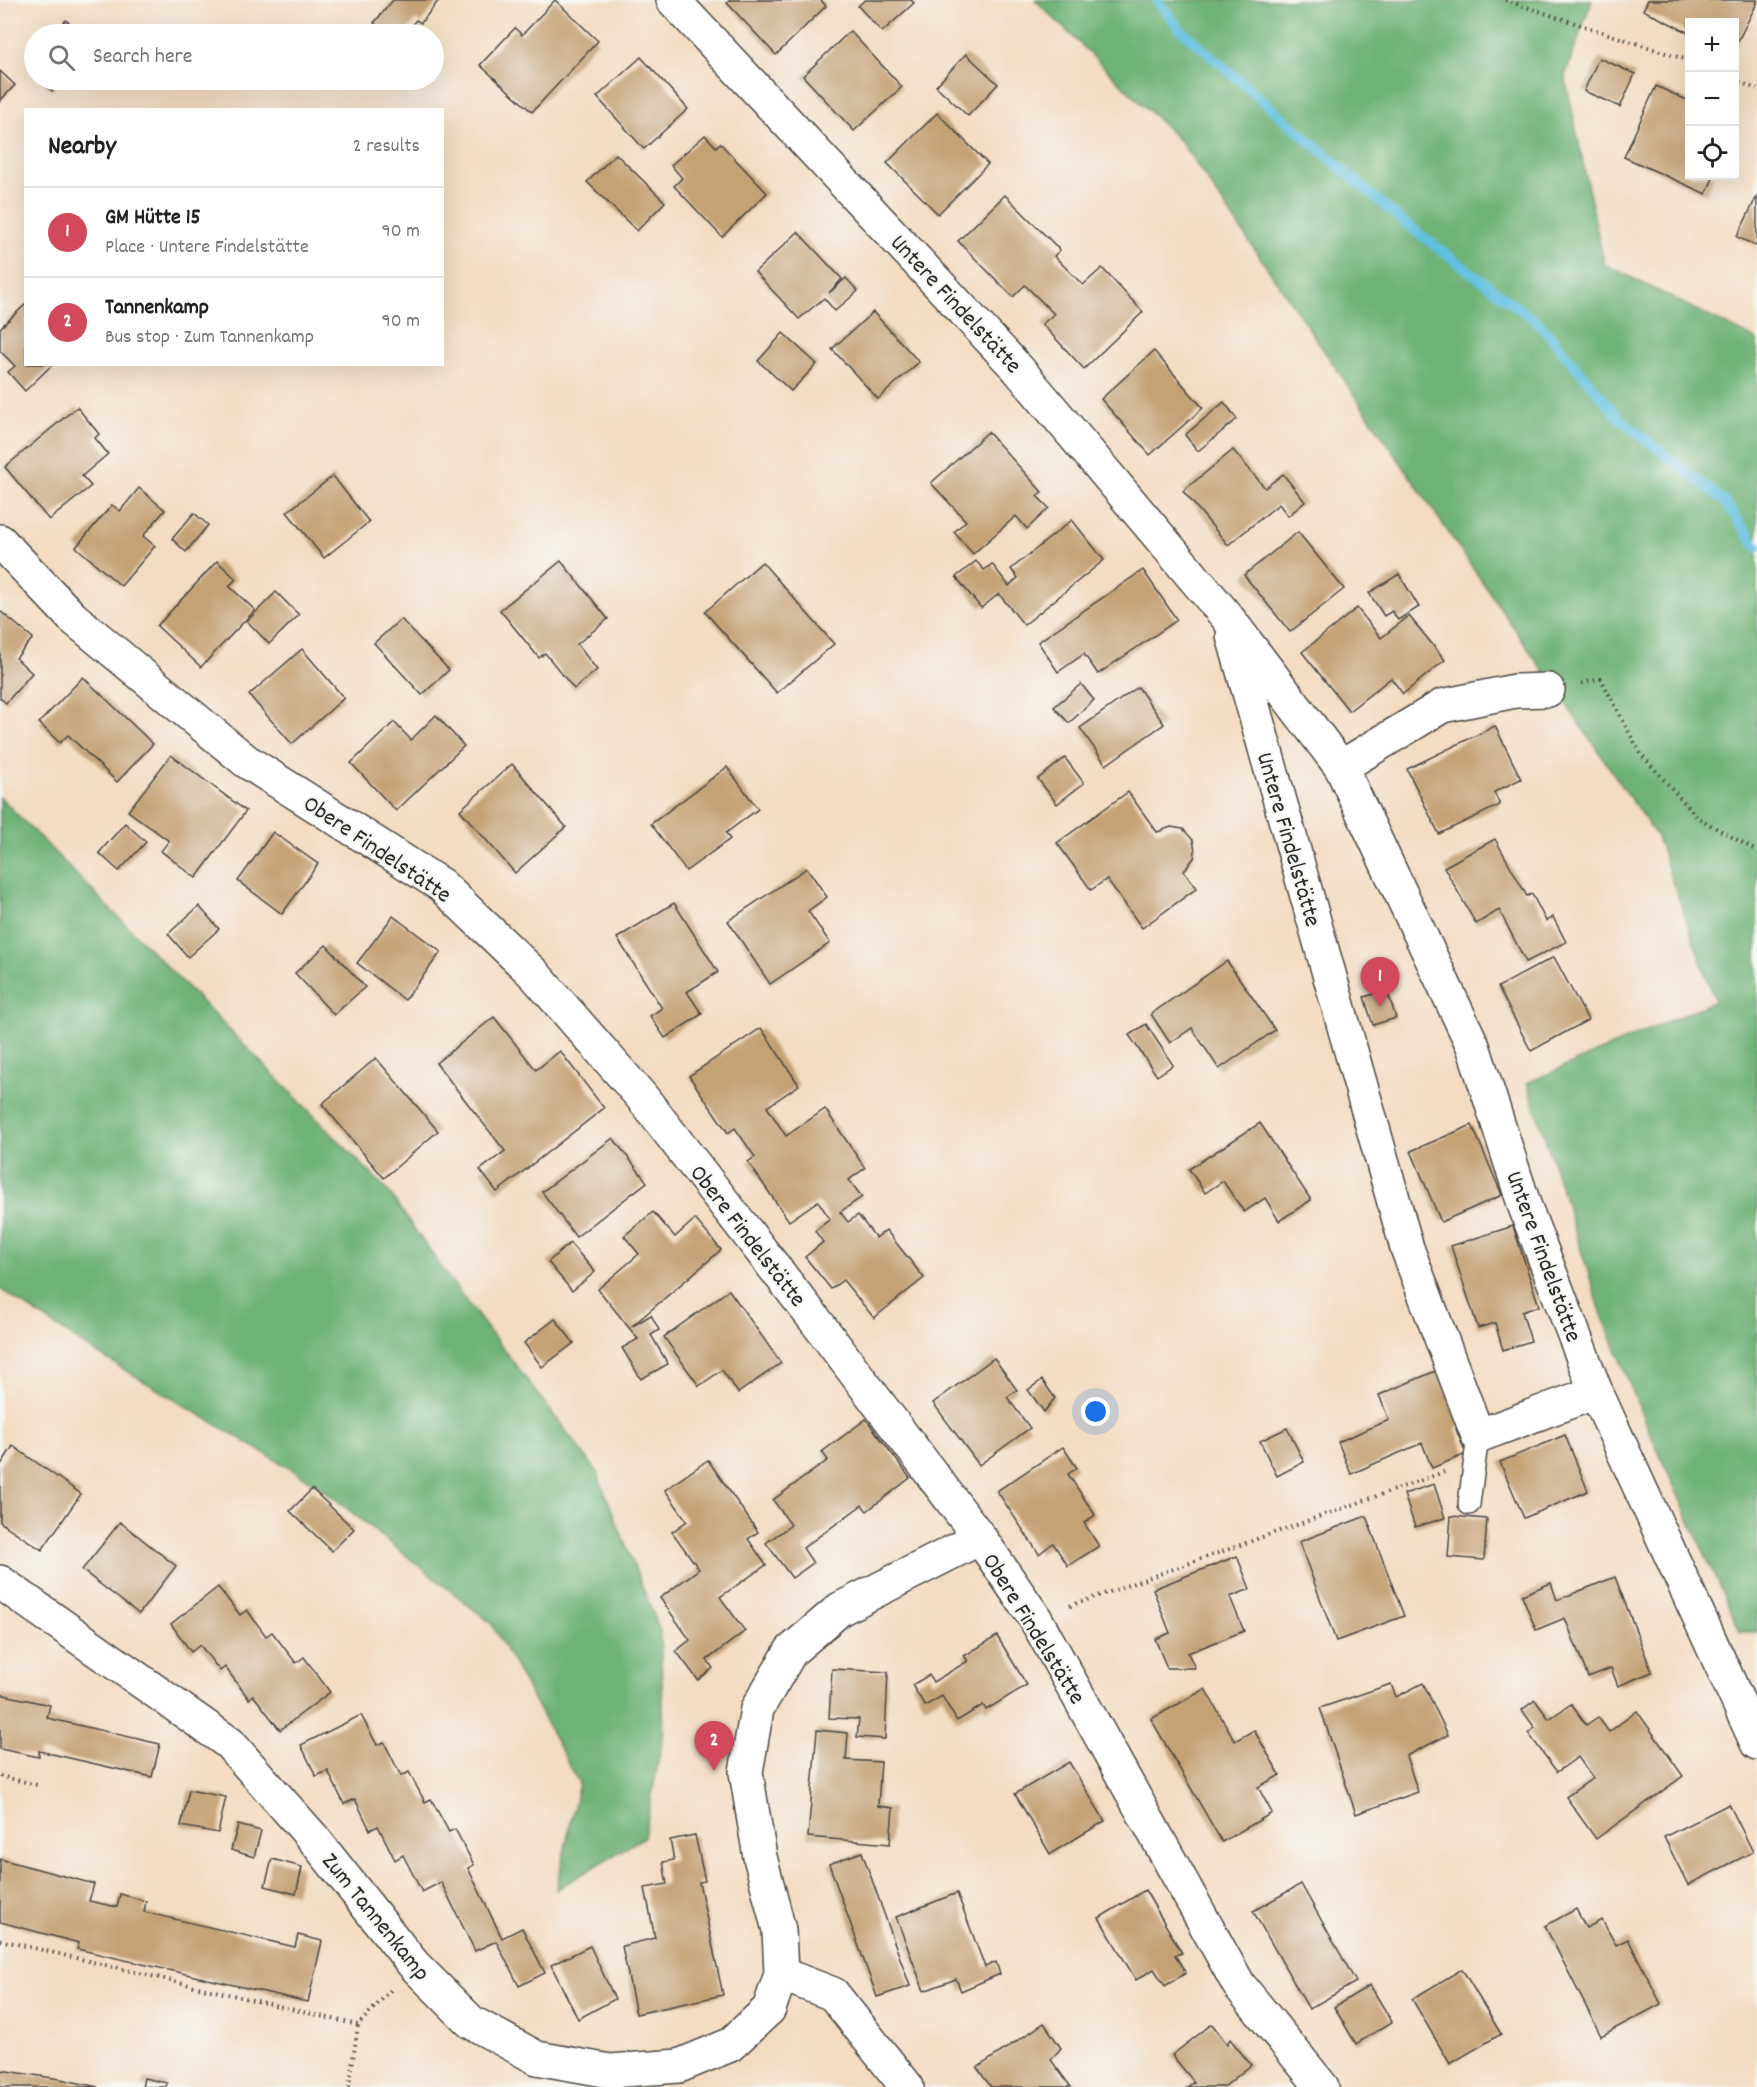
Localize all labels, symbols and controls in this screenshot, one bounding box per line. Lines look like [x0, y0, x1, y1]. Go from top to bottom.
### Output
map controls [1685, 18, 1739, 180]
button: + [1685, 18, 1739, 72]
search box [24, 24, 444, 90]
icon: search [45, 41, 78, 74]
text: Search here [93, 42, 192, 73]
button: − [1685, 72, 1739, 126]
button: locate [1685, 126, 1739, 180]
text: Nearby [48, 129, 116, 166]
text: 2 results [353, 133, 420, 161]
text: GM Hütte 15 [105, 203, 201, 234]
text: 1 [65, 218, 70, 246]
text: 90 m [382, 218, 420, 246]
street label: Untere Findelstätte [881, 228, 1029, 382]
text: Place · Untere Findelstätte [105, 234, 309, 262]
text: Tannenkamp [105, 293, 209, 324]
text: 2 [63, 308, 72, 336]
text: 90 m [382, 308, 420, 336]
text: Bus stop · Zum Tannenkamp [105, 324, 314, 352]
street label: Untere Findelstätte [1246, 749, 1328, 931]
street label: Obere Findelstätte [295, 788, 457, 913]
pin: 1 [1360, 958, 1400, 1007]
street label: Obere Findelstätte [680, 1158, 813, 1315]
street label: Untere Findelstätte [1495, 1167, 1589, 1347]
your location [1081, 1397, 1110, 1426]
street label: Obere Findelstätte [972, 1547, 1093, 1712]
pin: 2 [694, 1722, 734, 1771]
street label: Zum Tannenkamp [312, 1846, 437, 1989]

